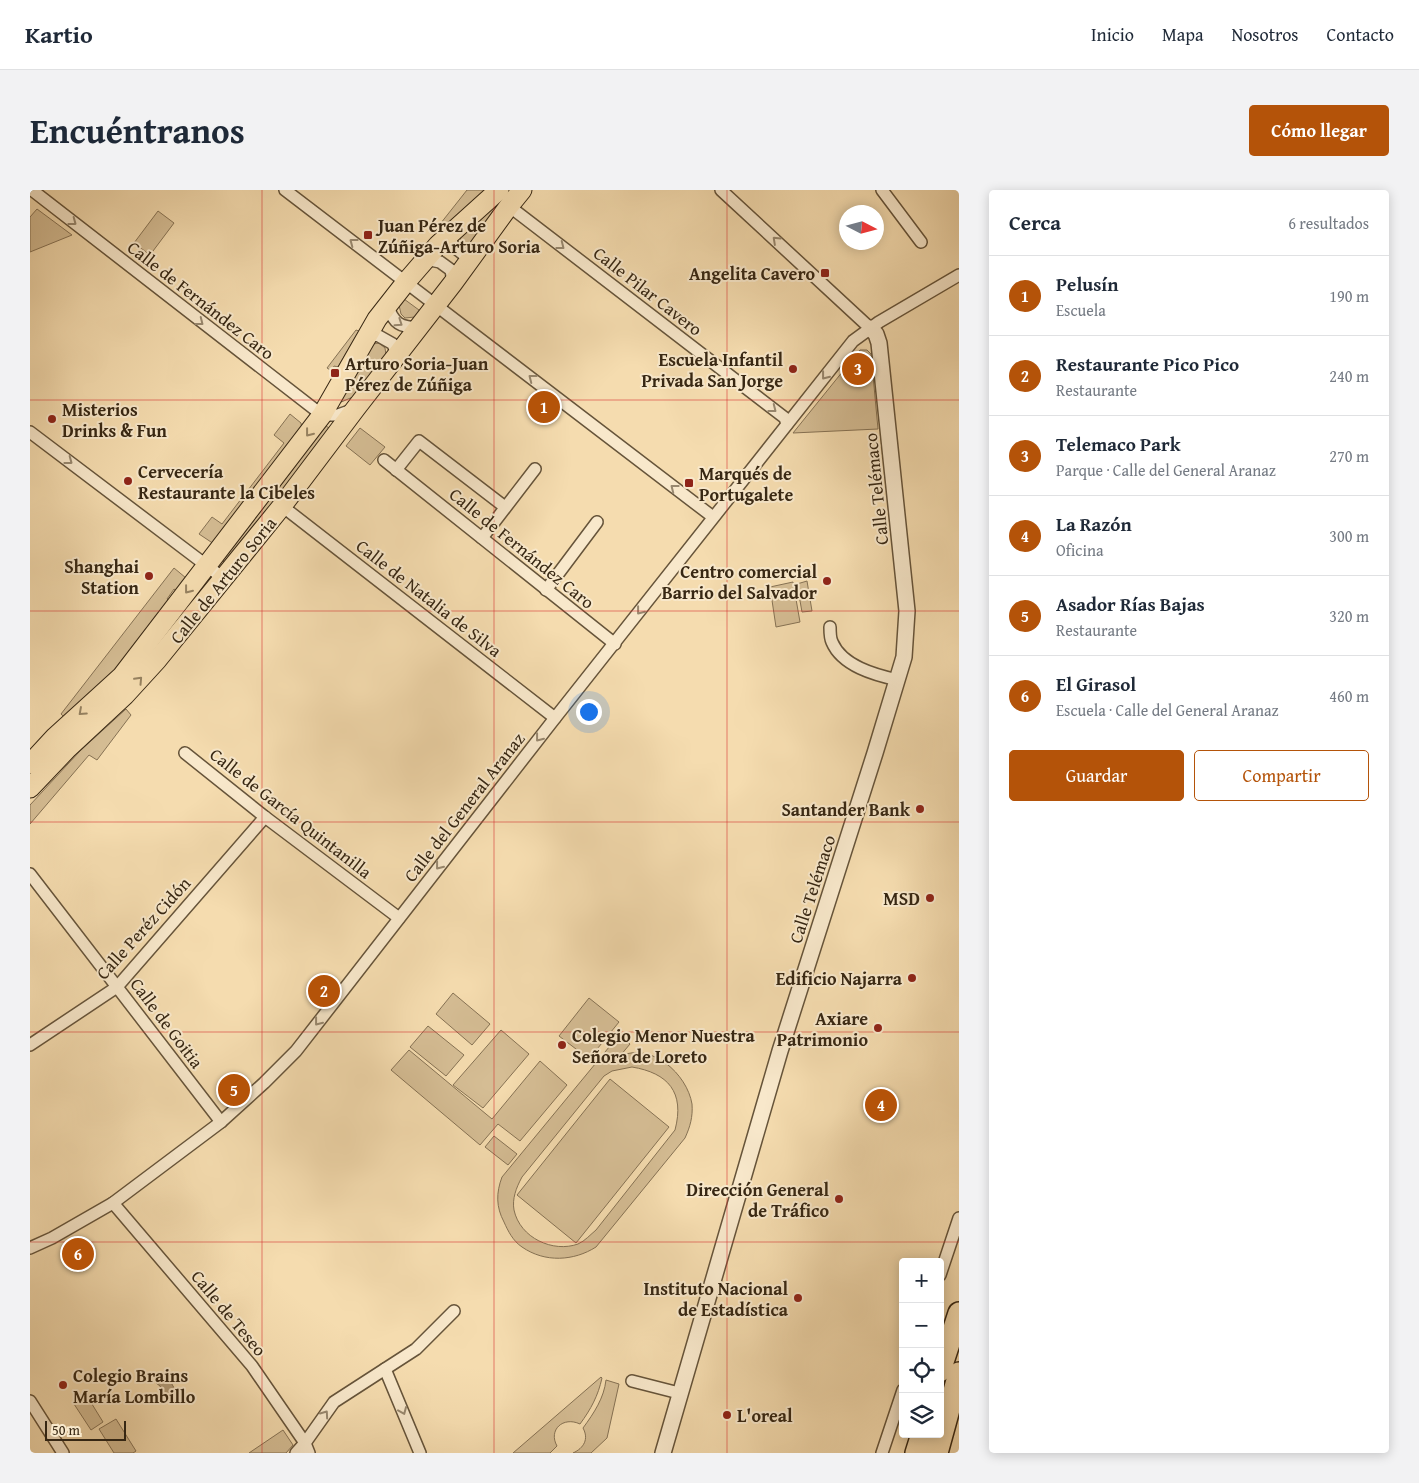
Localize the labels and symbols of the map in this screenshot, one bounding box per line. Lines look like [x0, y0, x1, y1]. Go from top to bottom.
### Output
north arrow [839, 205, 884, 250]
place label: Juan Pérez de Zúñiga-Arturo Soria [375, 212, 541, 260]
one-way arrow [67, 216, 76, 225]
marker: Juan Pérez de Zúñiga-Arturo Soria [362, 229, 374, 241]
street label: Calle de Fernández Caro [122, 234, 280, 366]
one-way arrow [772, 237, 781, 246]
one-way arrow [350, 240, 359, 248]
one-way arrow [555, 240, 565, 249]
street label: Calle Pilar Cavero [588, 240, 708, 342]
place label: Angelita Cavero [689, 260, 815, 287]
marker: Angelita Cavero [819, 267, 831, 279]
one-way arrow [195, 316, 204, 325]
one-way arrow [393, 317, 403, 326]
place label: Escuela Infantil Privada San Jorge [641, 346, 783, 394]
place label: Arturo Soria-Juan Pérez de Zúñiga [345, 350, 489, 398]
pin: 3 [842, 350, 874, 388]
marker: Escuela Infantil Privada San Jorge [787, 363, 799, 375]
marker: Arturo Soria-Juan Pérez de Zúñiga [329, 367, 341, 379]
one-way arrow [823, 370, 831, 379]
one-way arrow [528, 375, 537, 384]
pin: 1 [528, 388, 560, 426]
place label: Misterios Drinks & Fun [62, 396, 167, 444]
one-way arrow [767, 403, 777, 412]
marker: Misterios Drinks & Fun [46, 413, 58, 425]
one-way arrow [306, 427, 314, 436]
street label: Calle Telémaco [857, 432, 895, 546]
one-way arrow [63, 456, 72, 464]
place label: Cervecería Restaurante la Cibeles [138, 458, 315, 506]
place label: Marqués de Portugalete [699, 460, 793, 508]
marker: Cervecería Restaurante la Cibeles [122, 475, 134, 487]
marker: Marqués de Portugalete [683, 477, 695, 489]
street label: Calle de Fernández Caro [444, 481, 600, 615]
one-way arrow [671, 485, 680, 493]
street label: Calle de Arturo Soria [163, 510, 283, 649]
street label: Calle de Natalia de Silva [350, 532, 508, 664]
place label: Shanghai Station [64, 553, 139, 601]
place label: Centro comercial Barrio del Salvador [662, 558, 818, 606]
marker: Shanghai Station [143, 570, 155, 582]
marker: Centro comercial Barrio del Salvador [821, 575, 833, 587]
one-way arrow [185, 584, 194, 594]
one-way arrow [638, 605, 646, 614]
one-way arrow [133, 676, 142, 685]
your location [576, 699, 602, 725]
one-way arrow [78, 706, 87, 715]
street label: Calle del General Aranaz [397, 726, 531, 888]
one-way arrow [536, 732, 545, 742]
street label: Calle de García Quintanilla [204, 741, 378, 885]
place label: Santander Bank [781, 796, 911, 823]
marker: Santander Bank [914, 803, 926, 815]
street label: Calle Telémaco [782, 831, 842, 947]
one-way arrow [437, 860, 445, 869]
street label: Calle Peréz Cidón [89, 871, 197, 985]
place label: MSD [883, 885, 920, 912]
marker: MSD [924, 892, 936, 904]
place label: Edificio Najarra [776, 965, 903, 992]
street label: Calle de Goitia [124, 972, 210, 1074]
pin: 2 [308, 972, 340, 1010]
marker: Edificio Najarra [906, 972, 918, 984]
place label: Axiare Patrimonio [777, 1005, 868, 1053]
one-way arrow [315, 1017, 324, 1026]
place label: Colegio Menor Nuestra Señora de Loreto [572, 1022, 755, 1070]
marker: Axiare Patrimonio [872, 1022, 884, 1034]
marker: Colegio Menor Nuestra Señora de Loreto [556, 1039, 568, 1051]
pin: 5 [218, 1071, 250, 1109]
pin: 4 [865, 1086, 897, 1124]
place label: Dirección General de Tráfico [686, 1176, 829, 1224]
marker: Dirección General de Tráfico [833, 1193, 845, 1205]
pin: 6 [62, 1235, 94, 1273]
street label: Calle de Teseo [185, 1264, 273, 1362]
place label: Instituto Nacional de Estadística [644, 1275, 789, 1323]
marker: Instituto Nacional de Estadística [792, 1292, 804, 1304]
place label: Colegio Brains María Lombillo [73, 1362, 196, 1410]
marker: Colegio Brains María Lombillo [57, 1379, 69, 1391]
place label: L'oreal [737, 1402, 793, 1429]
one-way arrow [396, 1406, 407, 1415]
marker: L'oreal [721, 1409, 733, 1421]
one-way arrow [319, 1410, 328, 1420]
scale bar [45, 1418, 126, 1441]

